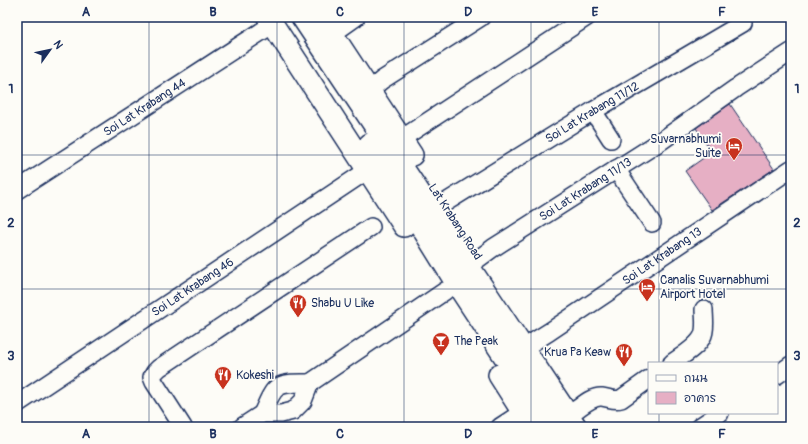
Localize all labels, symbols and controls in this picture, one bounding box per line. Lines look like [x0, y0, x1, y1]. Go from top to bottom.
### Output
text: A [82, 4, 91, 20]
text: B [209, 4, 217, 20]
text: C [336, 4, 344, 20]
text: D [464, 4, 472, 20]
text: E [592, 4, 599, 20]
text: F [718, 4, 726, 20]
north arrow [30, 30, 70, 70]
text: N [50, 38, 66, 52]
street label: Soi Lat Krabang 44 [100, 75, 189, 140]
street label: Soi Lat Krabang 11/12 [543, 78, 642, 146]
text: 1 [8, 81, 14, 97]
text: 1 [794, 81, 800, 97]
place label: Suvarnabhumi Suite [650, 132, 721, 161]
hotel icon: Suvarnabhumi Suite [724, 136, 744, 161]
street label: Soi Lat Krabang 11/13 [536, 154, 634, 224]
street label: Lat Krabang Road [425, 181, 485, 263]
text: 2 [7, 215, 15, 231]
text: 2 [793, 215, 801, 231]
street label: Soi Lat Krabang 13 [619, 224, 705, 288]
street label: Soi Lat Krabang 46 [149, 254, 236, 320]
place label: Canalis Suvarnabhumi Airport Hotel [660, 273, 769, 302]
hotel icon: Canalis Suvarnabhumi Airport Hotel [637, 277, 657, 302]
restaurant icon: Shabu U Like [288, 293, 308, 318]
place label: Shabu U Like [311, 296, 374, 311]
bar icon: The Peak [431, 331, 451, 356]
place label: The Peak [454, 334, 498, 349]
restaurant icon: Krua Pa Keaw [614, 342, 634, 367]
place label: Krua Pa Keaw [544, 345, 611, 360]
text: 3 [7, 348, 15, 364]
text: 3 [793, 348, 801, 364]
legend [648, 362, 778, 414]
restaurant icon: Kokeshi [213, 365, 233, 390]
place label: Kokeshi [236, 368, 274, 383]
text: ถนน [684, 371, 708, 386]
text: อาคาร [684, 391, 716, 406]
text: A [82, 426, 91, 442]
text: B [209, 426, 217, 442]
text: C [336, 426, 344, 442]
text: D [464, 426, 472, 442]
text: E [592, 426, 599, 442]
text: F [718, 426, 726, 442]

